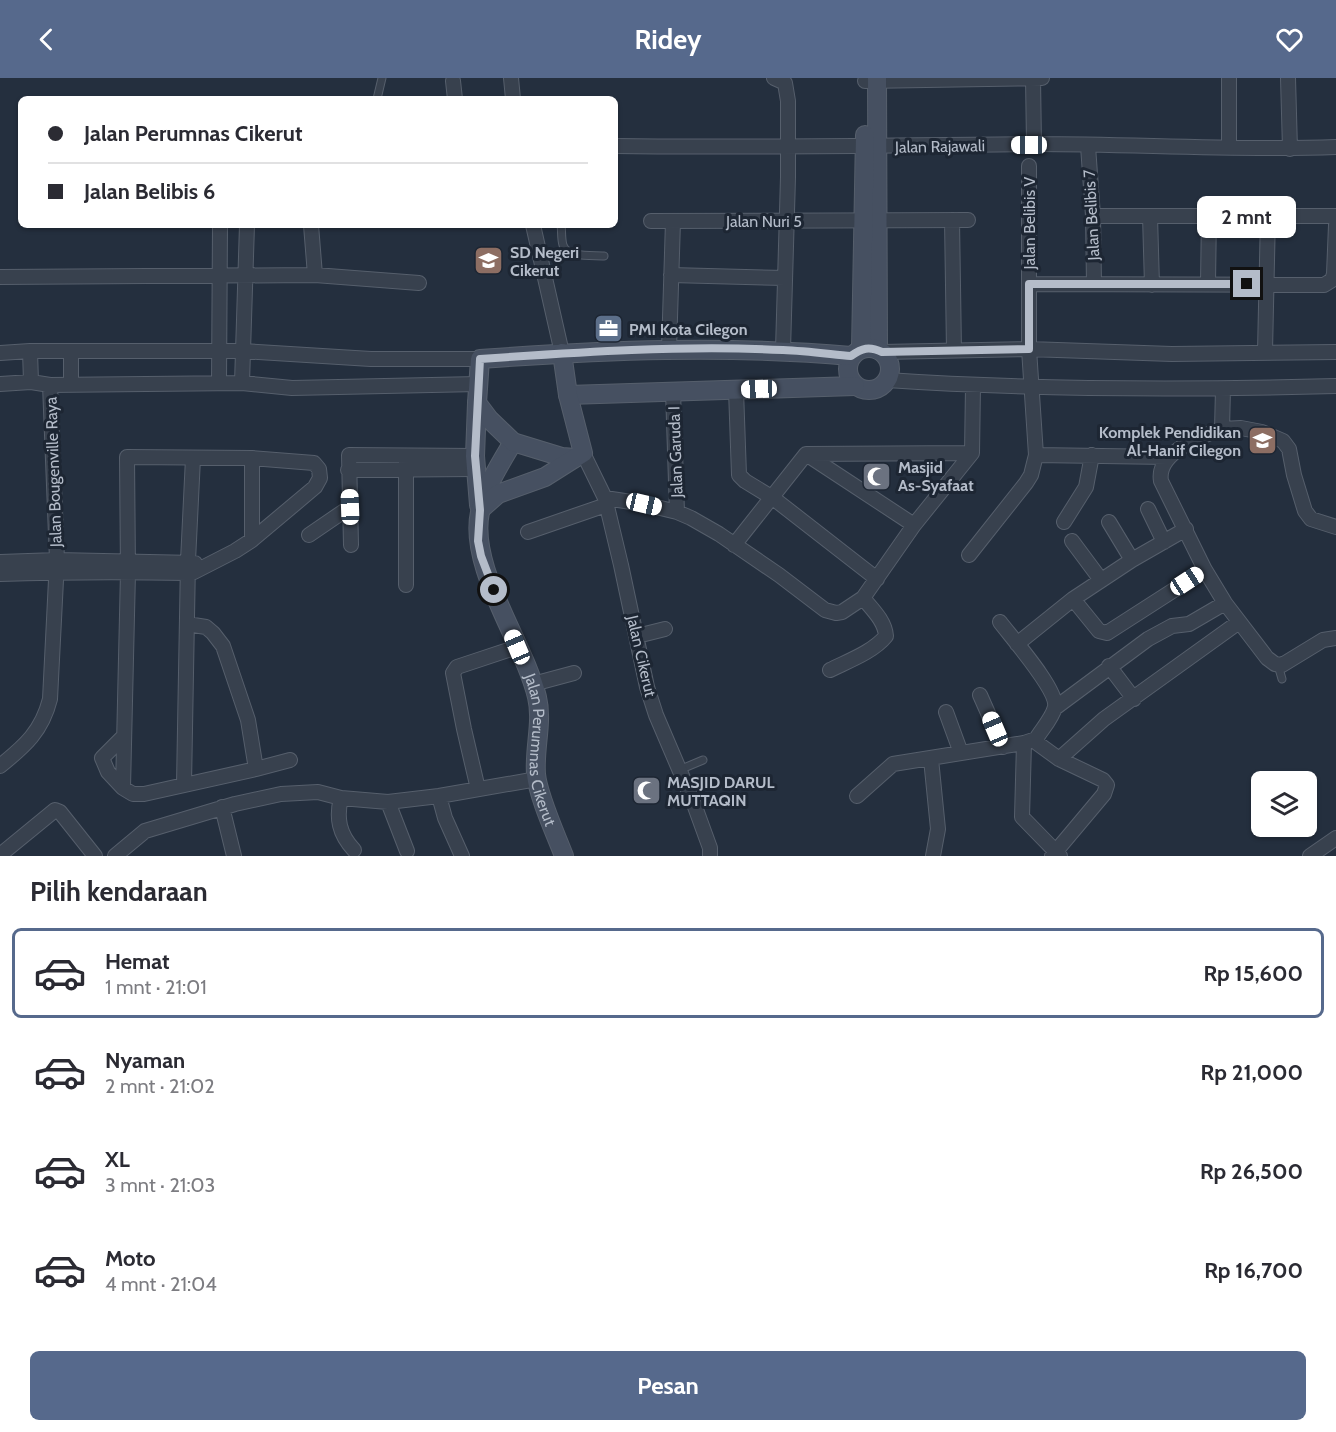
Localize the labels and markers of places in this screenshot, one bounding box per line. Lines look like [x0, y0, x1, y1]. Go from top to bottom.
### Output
place label: SD Negeri Cikerut [510, 243, 579, 280]
school or university icon: SD Negeri Cikerut [473, 245, 505, 277]
office icon: PMI Kota Cilegon [592, 313, 624, 345]
place label: PMI Kota Cilegon [629, 320, 748, 339]
place label: Komplek Pendidikan Al-Hanif Cilegon [1099, 423, 1241, 460]
school or university icon: Komplek Pendidikan Al-Hanif Cilegon [1246, 425, 1278, 457]
place label: Masjid As-Syafaat [898, 458, 974, 495]
mosque icon: Masjid As-Syafaat [861, 460, 893, 492]
place label: MASJID DARUL MUTTAQIN [667, 773, 775, 810]
mosque icon: MASJID DARUL MUTTAQIN [630, 775, 662, 807]

